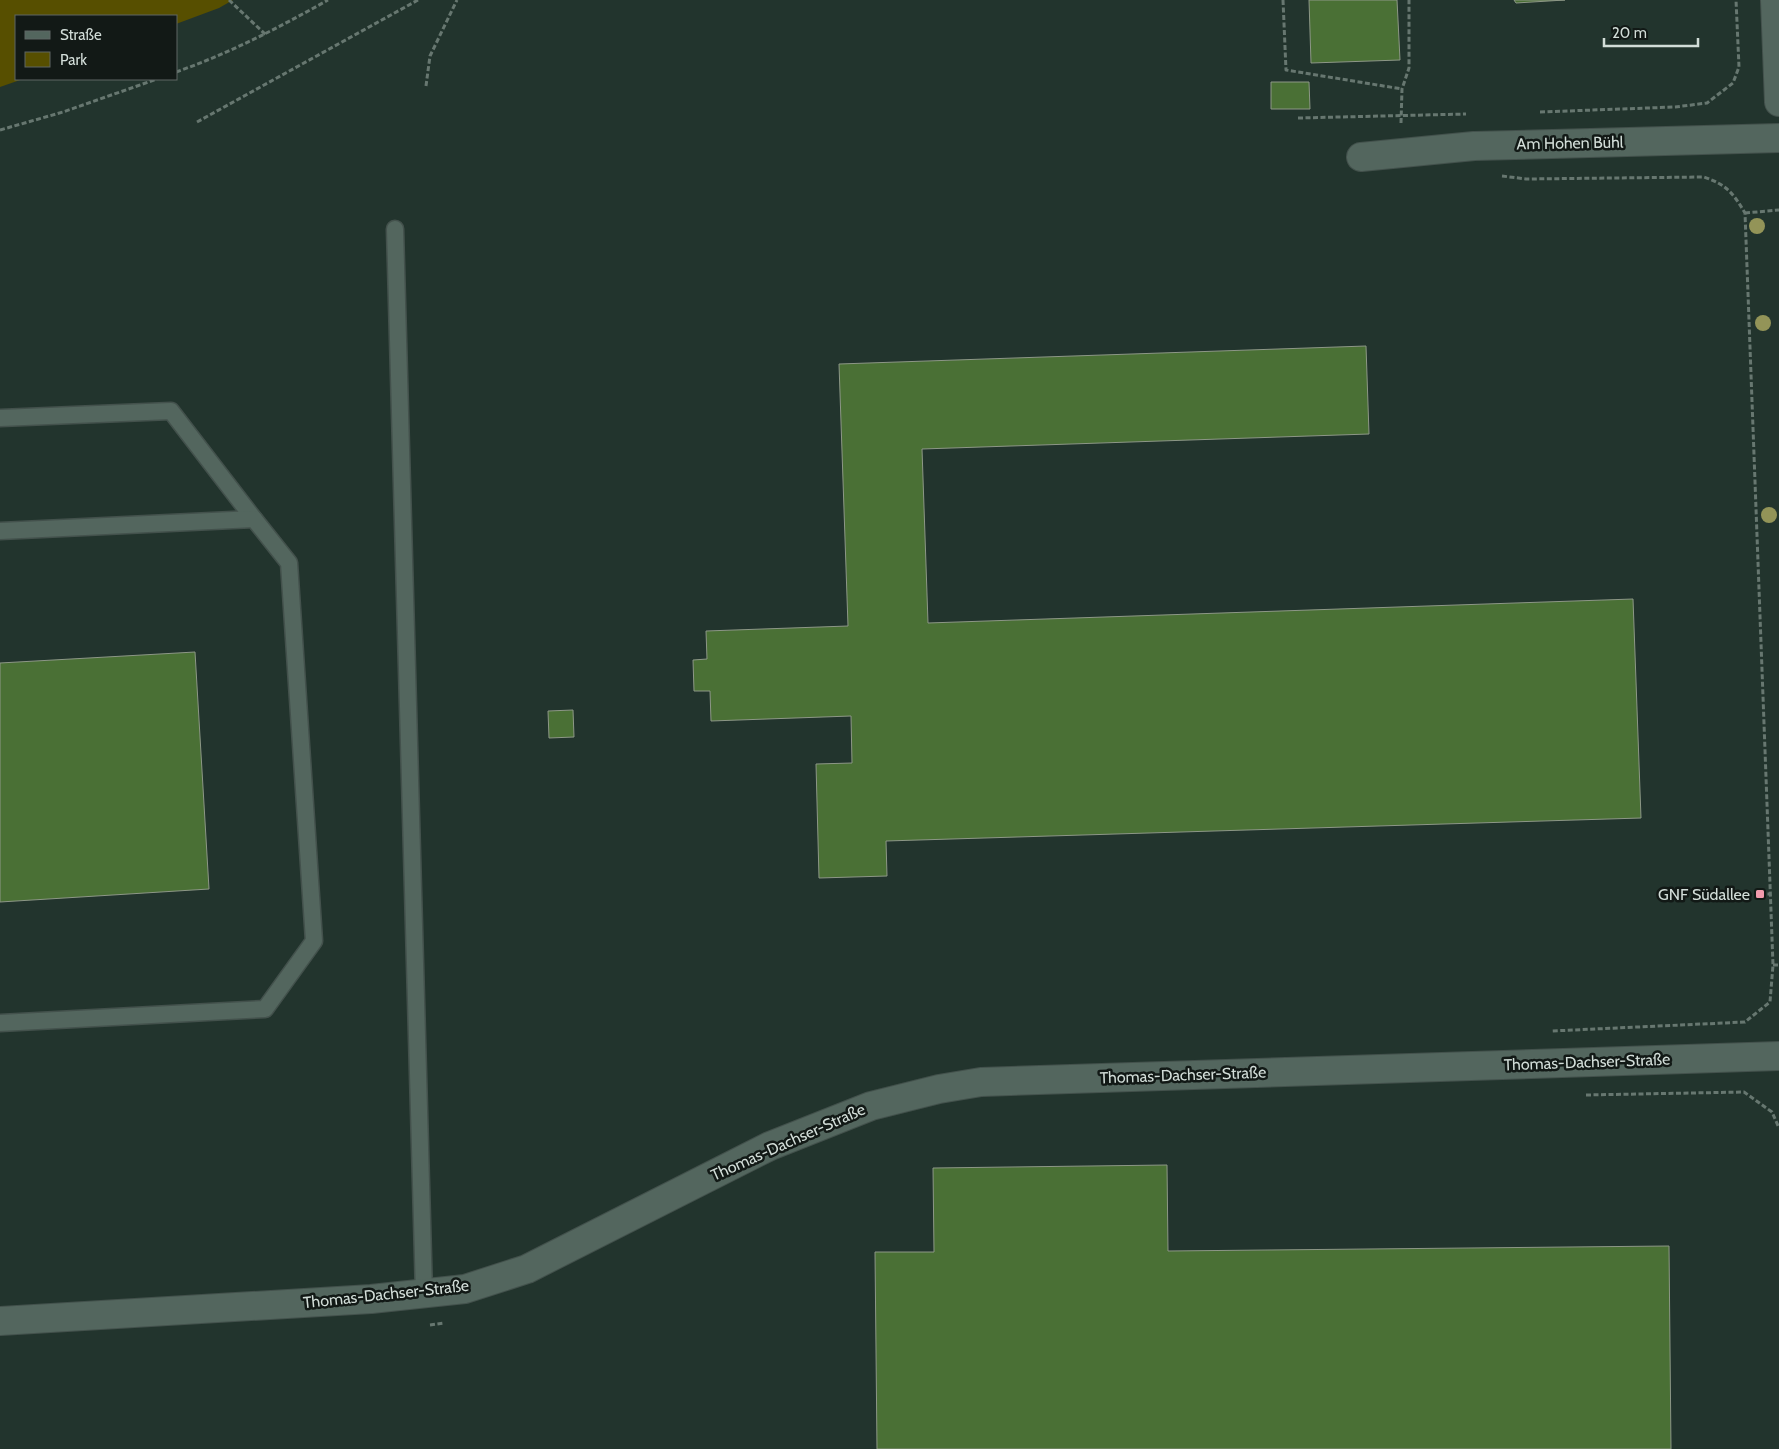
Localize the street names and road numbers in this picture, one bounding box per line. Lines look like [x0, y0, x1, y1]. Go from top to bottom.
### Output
street label: Am Hohen Bühl [1516, 133, 1624, 153]
street label: Thomas-Dachser-Straße [1503, 1050, 1671, 1074]
street label: Thomas-Dachser-Straße [1099, 1063, 1267, 1087]
street label: Thomas-Dachser-Straße [708, 1099, 868, 1185]
street label: Thomas-Dachser-Straße [302, 1276, 470, 1312]

